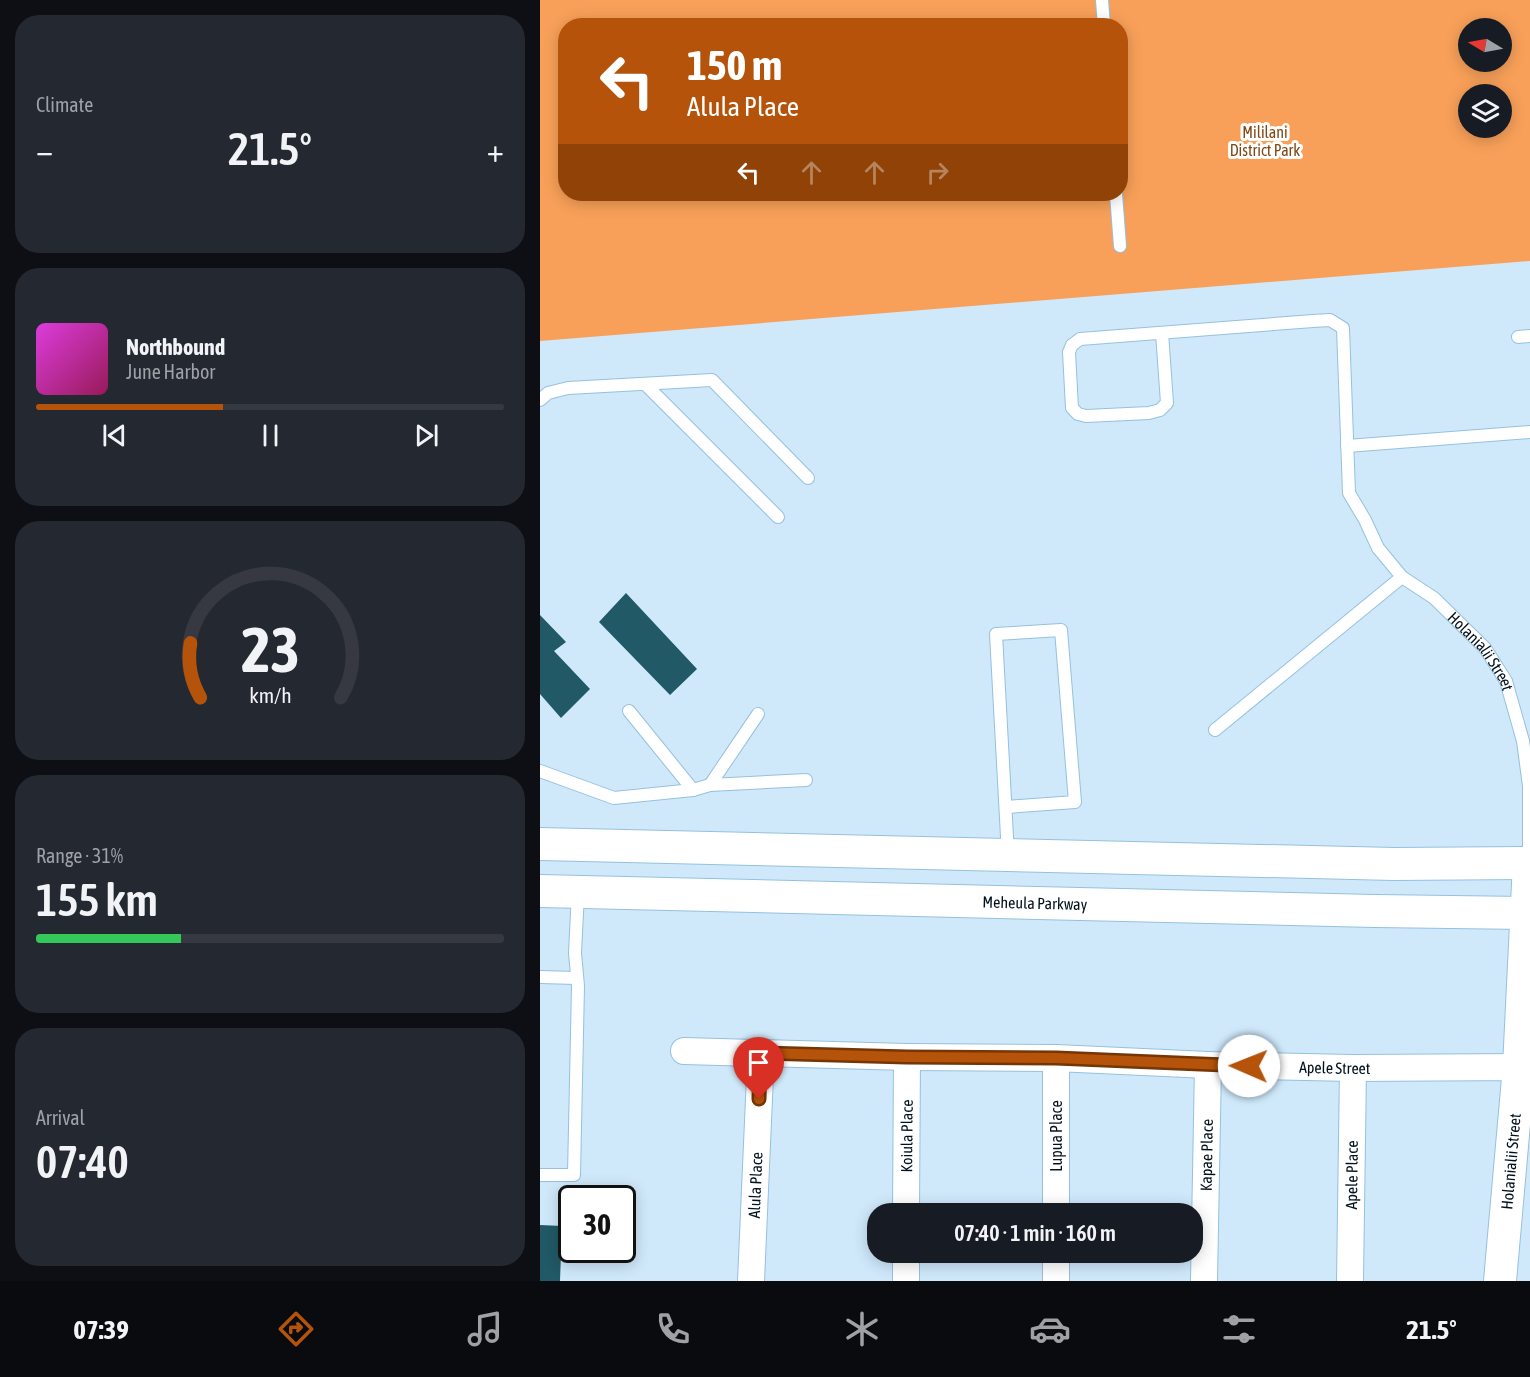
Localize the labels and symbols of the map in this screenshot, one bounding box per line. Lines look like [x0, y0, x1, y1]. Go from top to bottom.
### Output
north arrow [1458, 18, 1512, 72]
park label: Mililani District Park [1230, 123, 1300, 159]
street label: Holanialii Street [1445, 608, 1517, 693]
street label: Meheula Parkway [982, 893, 1088, 914]
position arrow [1217, 1034, 1281, 1098]
pin [733, 1037, 784, 1099]
street label: Apele Street [1299, 1058, 1371, 1077]
street label: Koiula Place [897, 1099, 916, 1173]
street label: Lupua Place [1047, 1100, 1066, 1172]
street label: Holanialii Street [1497, 1112, 1524, 1210]
street label: Kapae Place [1197, 1119, 1216, 1191]
street label: Apele Place [1342, 1140, 1361, 1210]
street label: Alula Place [745, 1151, 766, 1219]
speed limit sign: 30 [558, 1185, 636, 1263]

